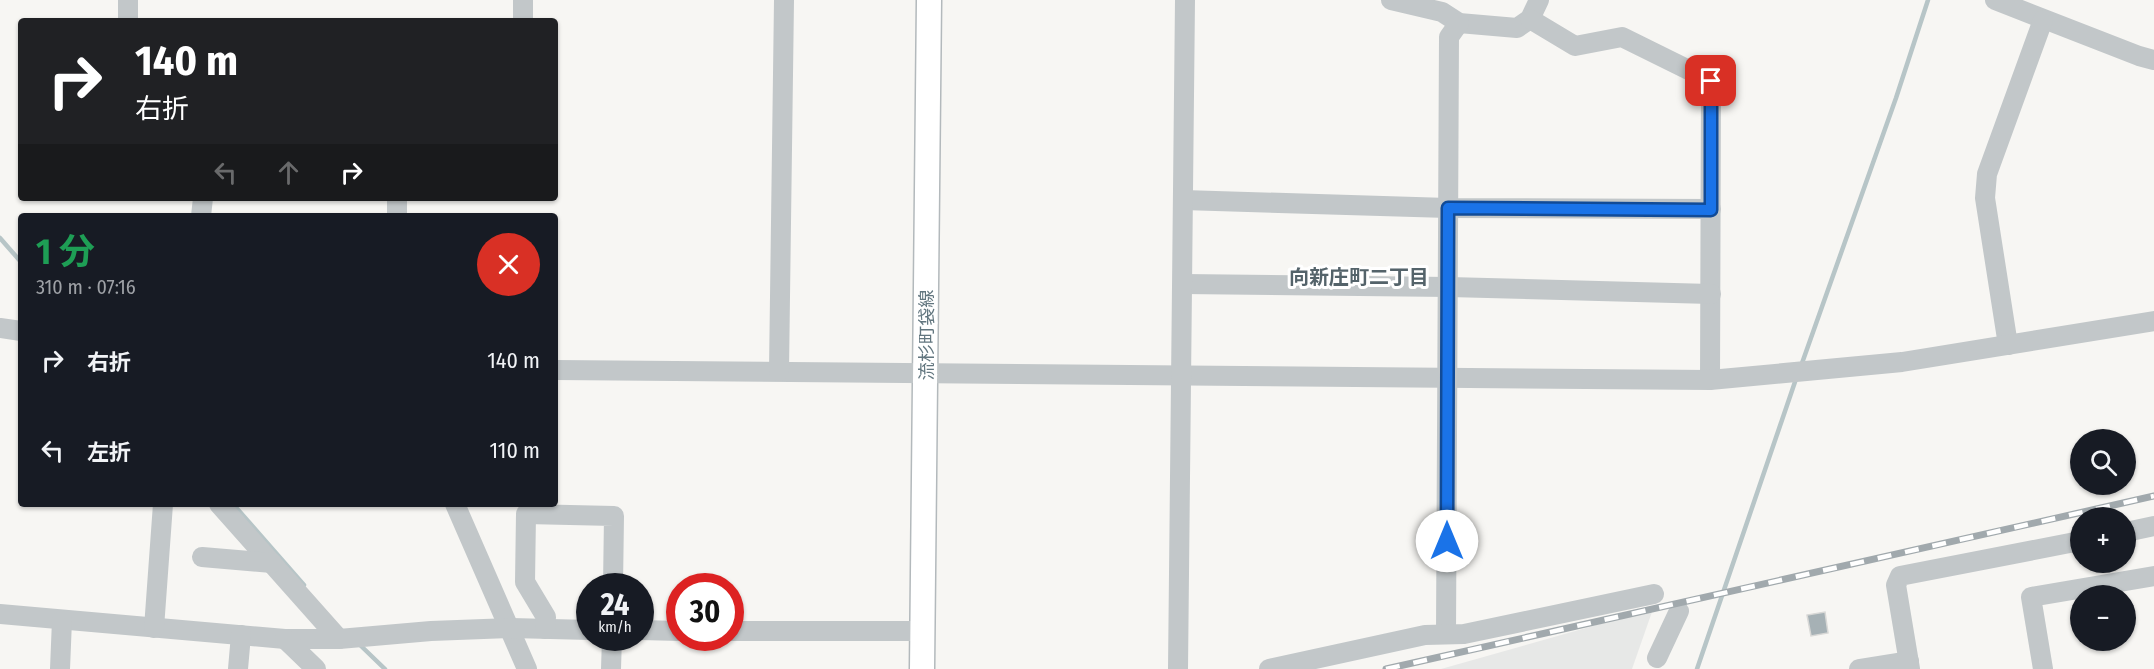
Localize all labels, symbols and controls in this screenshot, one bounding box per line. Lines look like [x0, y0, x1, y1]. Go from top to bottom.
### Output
text: 140 m [135, 36, 238, 86]
icon: right [36, 42, 114, 120]
pin [1685, 55, 1736, 106]
icon: arrive [1694, 64, 1727, 97]
text: 右折 [135, 93, 189, 125]
icon: left [209, 156, 242, 189]
icon: ahead [272, 156, 305, 189]
icon: right [335, 156, 368, 189]
text: 1 分 [36, 230, 95, 274]
button: close [477, 233, 540, 296]
district label: 向新庄町二丁目 [1289, 265, 1429, 289]
text: 310 m · 07:16 [36, 275, 136, 299]
street label: 流杉町袋線 [916, 290, 938, 380]
icon: right [36, 344, 69, 377]
text: 140 m [487, 347, 540, 374]
text: 右折 [87, 349, 131, 376]
map controls [2070, 429, 2136, 651]
button: search [2070, 429, 2136, 495]
icon: left [36, 434, 69, 467]
text: 110 m [490, 437, 540, 464]
text: 左折 [87, 439, 131, 466]
button: + [2070, 507, 2136, 573]
position arrow [1415, 509, 1479, 573]
speed limit sign: 30 [666, 573, 744, 651]
button: − [2070, 585, 2136, 651]
text: 24 [601, 587, 629, 623]
text: km/h [598, 618, 632, 636]

